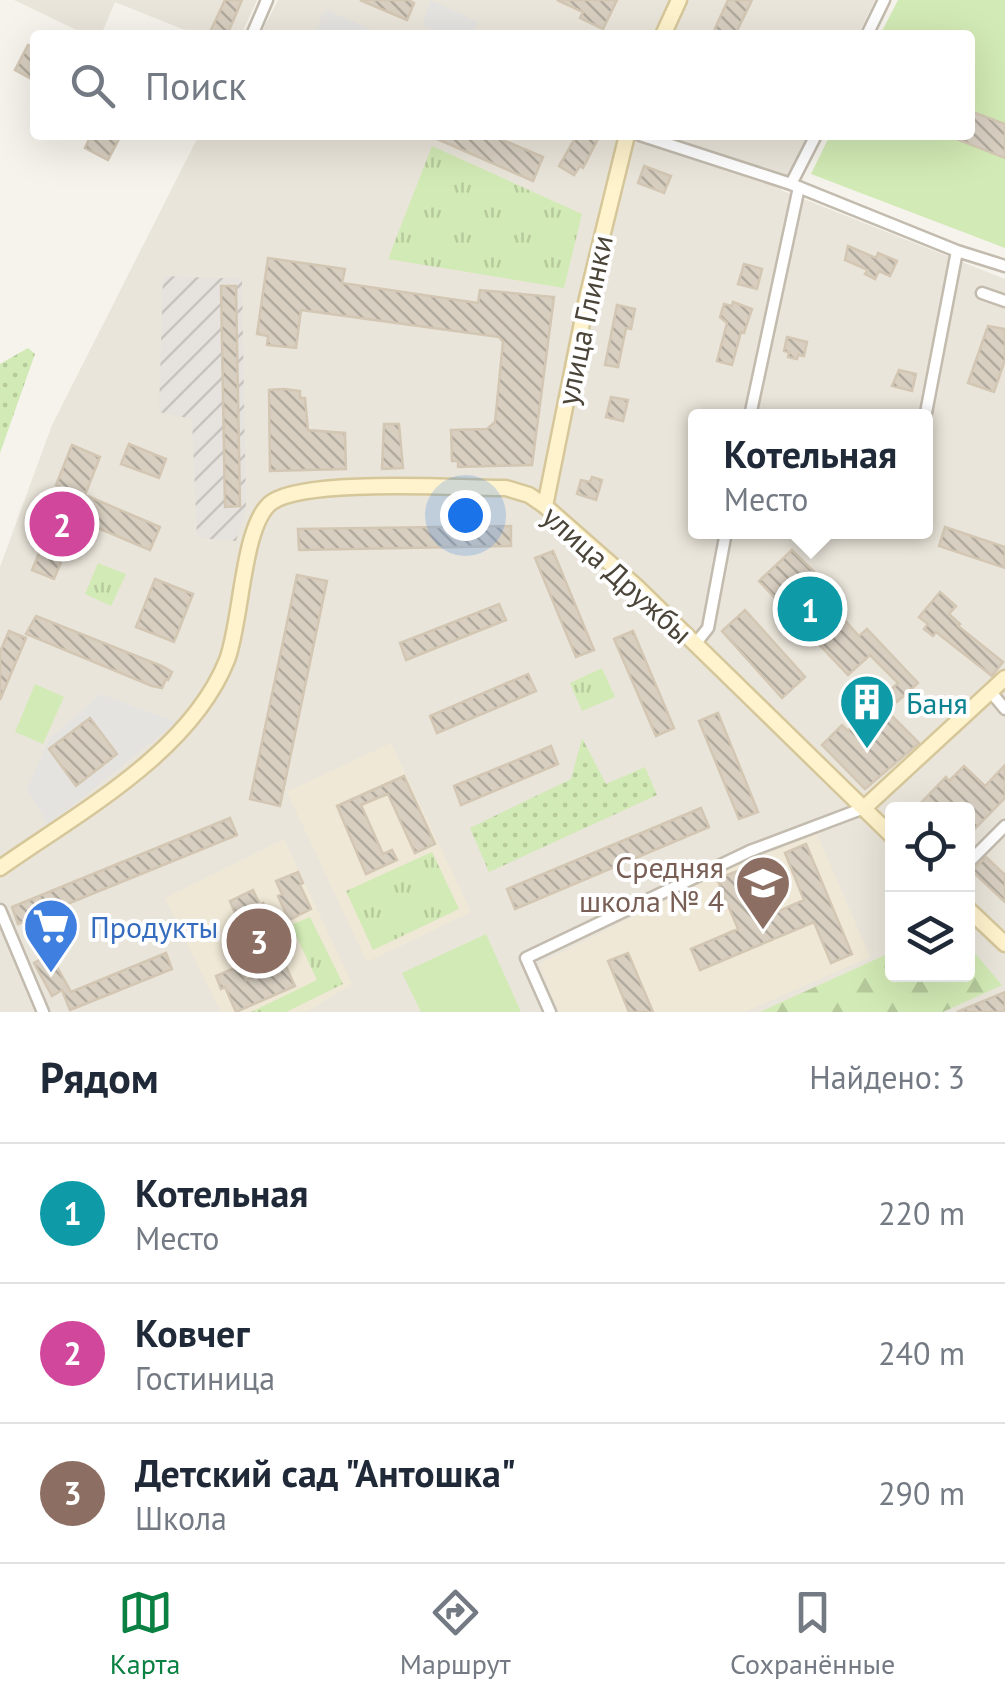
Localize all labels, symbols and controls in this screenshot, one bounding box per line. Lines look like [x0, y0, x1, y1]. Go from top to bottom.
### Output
search box [30, 30, 975, 140]
icon: search [65, 58, 120, 113]
text: Поиск [145, 61, 246, 110]
street label: улица Глинки [547, 231, 621, 409]
popup [688, 409, 933, 539]
text: Котельная [724, 429, 897, 478]
text: Место [724, 478, 808, 520]
pin: 2 [30, 486, 94, 562]
your location [440, 490, 491, 541]
street label: улица Дружбы [535, 496, 701, 652]
pin: 1 [778, 572, 842, 646]
building icon: Баня [837, 672, 897, 751]
place label: Баня [906, 683, 968, 722]
map controls [885, 802, 975, 982]
button: locate [885, 802, 975, 892]
place label: Средняя школа № 4 [579, 847, 724, 920]
school or university icon: Средняя школа № 4 [733, 853, 793, 932]
button: layers [885, 892, 975, 982]
supermarket icon: Продукты [21, 896, 81, 975]
pin: 3 [226, 904, 292, 978]
place label: Продукты [90, 907, 218, 946]
text: Рядом [40, 1050, 159, 1105]
text: Найдено: 3 [809, 1056, 965, 1098]
text: Котельная [135, 1168, 308, 1217]
text: 1 [63, 1192, 82, 1234]
text: 220 m [878, 1192, 965, 1234]
text: Место [135, 1217, 220, 1259]
text: Ковчег [135, 1308, 250, 1357]
text: 2 [63, 1332, 82, 1374]
text: 240 m [878, 1332, 965, 1374]
text: Гостиница [135, 1357, 275, 1399]
text: Детский сад "Антошка" [135, 1448, 516, 1497]
text: 3 [63, 1472, 82, 1514]
text: 290 m [878, 1472, 965, 1514]
text: Школа [135, 1497, 227, 1539]
tab: Карта [110, 1585, 180, 1682]
tab: Маршрут [400, 1585, 511, 1682]
tab: Сохранённые [730, 1585, 895, 1682]

